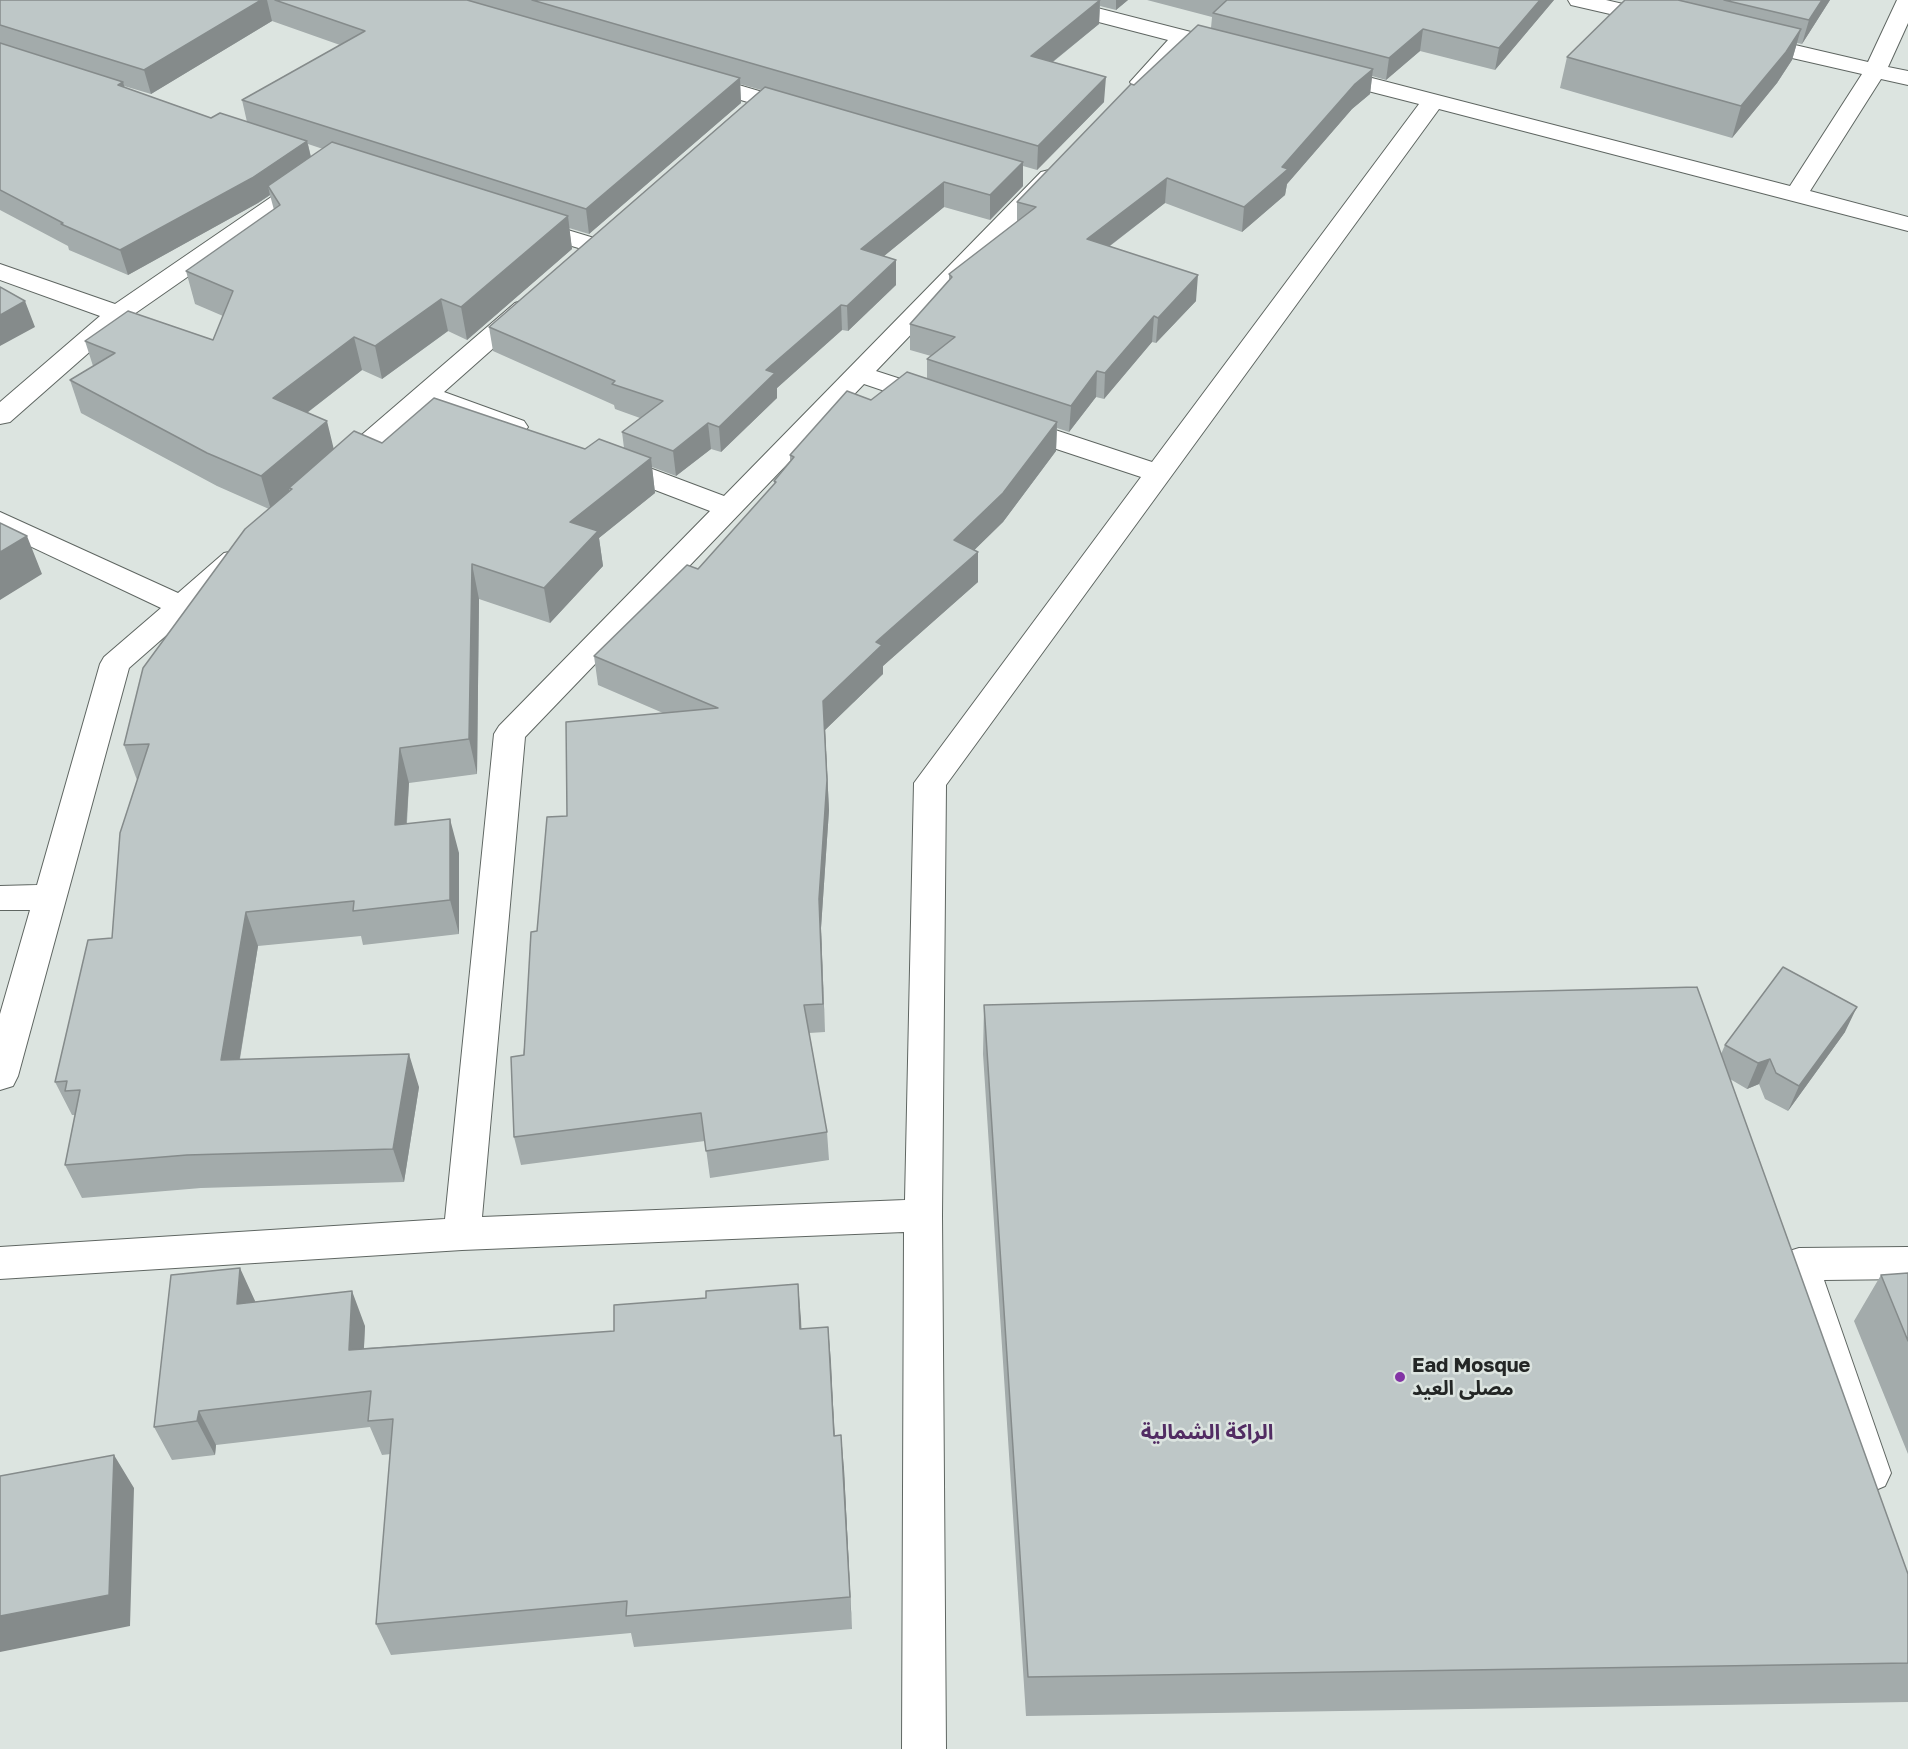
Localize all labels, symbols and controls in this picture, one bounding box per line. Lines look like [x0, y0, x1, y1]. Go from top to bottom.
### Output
place label: Ead Mosque مصلى العيد [1412, 1354, 1530, 1401]
marker: Ead Mosque مصلى العيد [1393, 1370, 1407, 1384]
district label: الراكة الشمالية [1141, 1419, 1273, 1445]

